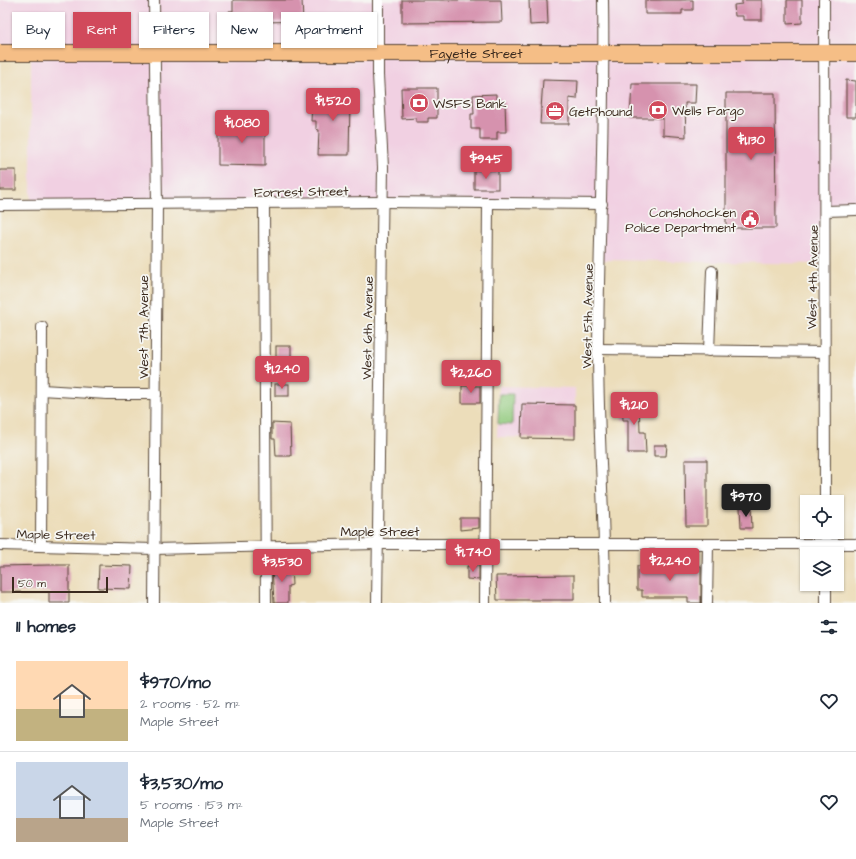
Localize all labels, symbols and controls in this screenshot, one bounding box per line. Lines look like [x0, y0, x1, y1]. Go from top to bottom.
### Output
chip: Buy [12, 12, 65, 48]
chip: Rent [73, 12, 131, 48]
chip: Filters [139, 12, 209, 48]
chip: New [217, 12, 273, 48]
chip: Apartment [281, 12, 377, 48]
street label: Fayette Street [430, 45, 523, 64]
pin: $1,520 [300, 88, 366, 122]
text: $1,520 [315, 92, 351, 110]
bank icon: WSFS Bank [408, 92, 430, 114]
place label: WSFS Bank [433, 95, 506, 113]
bank icon: Wells Fargo [647, 99, 669, 121]
office icon: GetPhound [544, 100, 566, 122]
place label: Wells Fargo [672, 102, 745, 121]
place label: GetPhound [569, 103, 632, 121]
pin: $1,080 [209, 110, 275, 144]
text: $1,080 [224, 114, 260, 132]
pin: $1,130 [718, 127, 784, 161]
text: $1,130 [737, 131, 765, 149]
pin: $945 [462, 146, 510, 180]
text: $945 [470, 150, 502, 168]
street label: Forrest Street [253, 182, 349, 202]
place label: Conshohocken Police Department [625, 204, 737, 237]
public building icon: Conshohocken Police Department [739, 208, 761, 230]
street label: West 4th Avenue [803, 225, 823, 329]
street label: West 5th Avenue [578, 264, 598, 368]
street label: West 7th Avenue [135, 275, 153, 379]
street label: West 6th Avenue [358, 276, 378, 380]
pin: $1,240 [249, 356, 315, 390]
text: $1,240 [264, 360, 300, 378]
pin: $2,260 [438, 360, 504, 394]
text: $2,260 [451, 364, 491, 382]
pin: $1,210 [601, 392, 667, 426]
text: $1,210 [620, 396, 648, 414]
pin: $970 [722, 484, 770, 518]
text: $970 [731, 488, 761, 506]
map controls [800, 495, 844, 591]
button: locate [800, 495, 844, 539]
street label: Maple Street [341, 523, 420, 541]
street label: Maple Street [16, 525, 96, 545]
pin: $1,740 [440, 539, 506, 573]
text: $1,740 [455, 543, 491, 561]
button: layers [800, 547, 844, 591]
pin: $2,240 [637, 548, 703, 582]
pin: $3,530 [249, 549, 315, 583]
text: $2,240 [649, 552, 691, 570]
text: $3,530 [262, 553, 302, 571]
scale bar [12, 575, 108, 594]
text: 50 m [18, 576, 46, 591]
text: 11 homes [16, 615, 76, 639]
icon: filters [818, 616, 840, 638]
text: $970/mo [140, 671, 211, 695]
icon: home [48, 677, 96, 725]
icon: heart [818, 690, 840, 712]
text: 2 rooms · 52 m² [140, 695, 240, 713]
text: Maple Street [140, 713, 219, 731]
text: $3,530/mo [140, 772, 223, 796]
icon: home [48, 778, 96, 826]
icon: heart [818, 791, 840, 813]
text: 5 rooms · 153 m² [140, 796, 243, 814]
text: Maple Street [140, 814, 219, 832]

